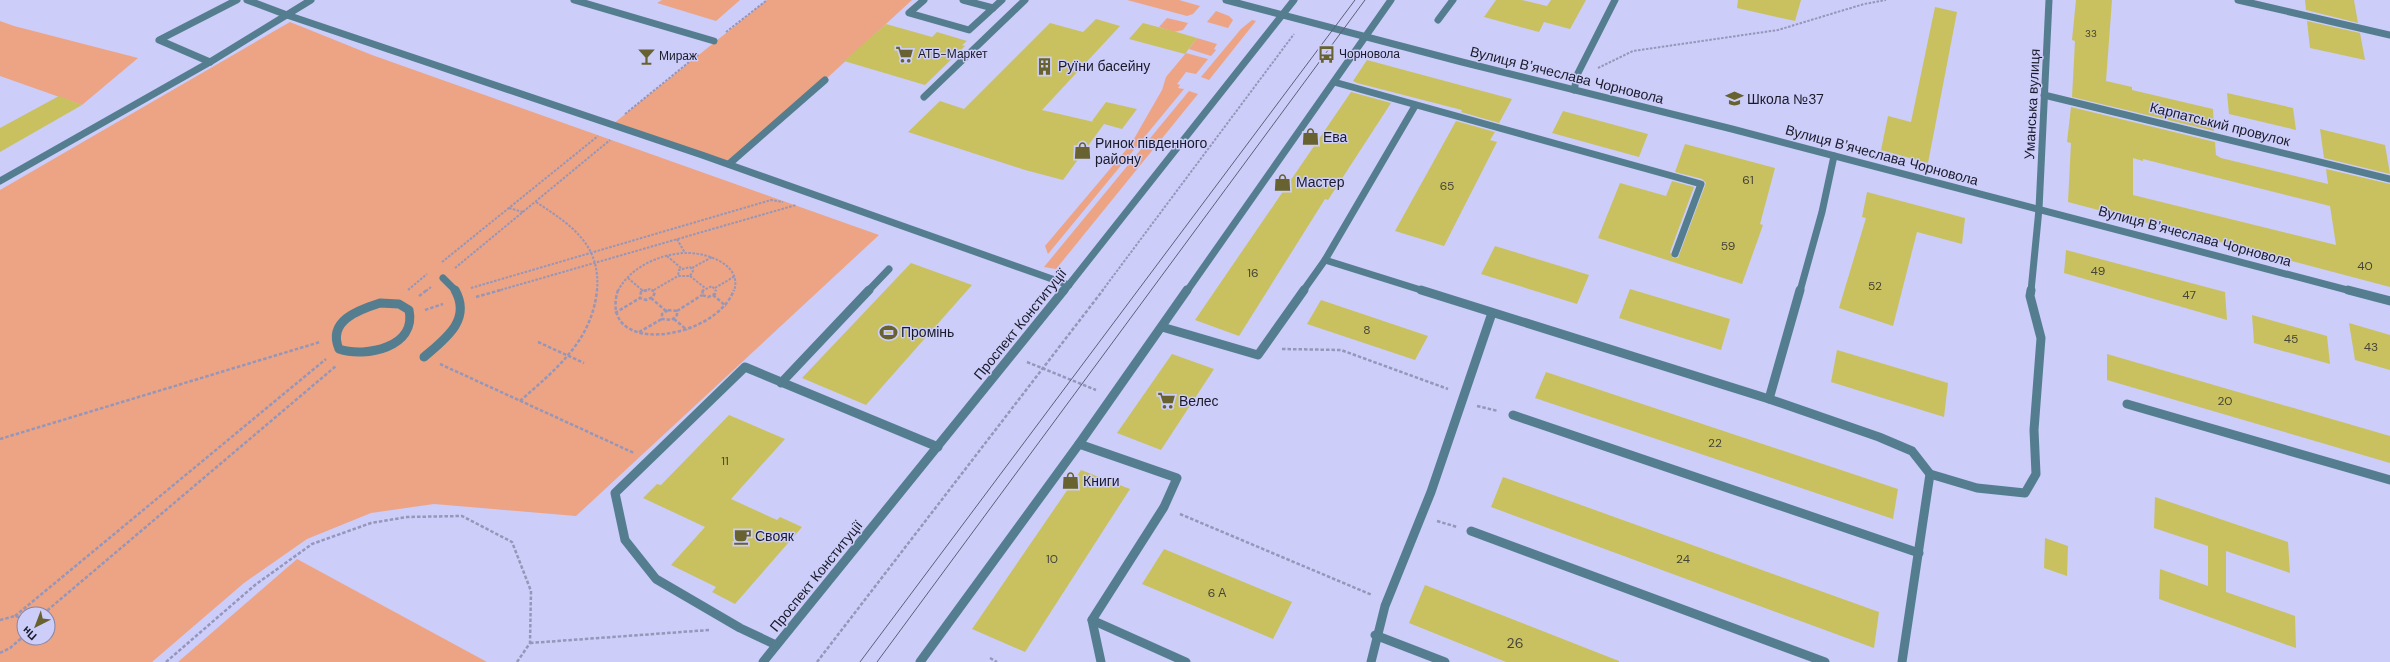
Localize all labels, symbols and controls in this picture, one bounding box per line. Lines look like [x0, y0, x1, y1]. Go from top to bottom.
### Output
house number: 33 [2085, 27, 2097, 40]
street label: Вулиця Вʼячеслава Чорновола [1468, 42, 1666, 108]
supermarket icon: АТБ-Маркет [895, 44, 915, 64]
bus stop icon: Чорновола [1316, 44, 1336, 64]
bar icon: Мираж [636, 46, 656, 66]
place label: АТБ-Маркет [918, 46, 988, 62]
place label: Чорновола [1339, 46, 1400, 62]
place label: Мираж [659, 48, 697, 64]
street label: Уманська вулиця [2020, 48, 2044, 160]
building icon: Руїни басейну [1035, 56, 1055, 76]
place label: Руїни басейну [1058, 57, 1150, 75]
school or university icon: Школа №37 [1724, 89, 1744, 109]
place label: Школа №37 [1747, 90, 1824, 108]
street label: Карпатський провулок [2148, 98, 2293, 150]
street label: Вулиця Вʼячеслава Чорновола [1783, 121, 1981, 190]
shop icon: Ева [1300, 127, 1320, 147]
place label: Ева [1323, 128, 1348, 146]
place label: Ринок південного району [1095, 134, 1207, 168]
shop icon: Ринок південного району [1072, 141, 1092, 161]
shop icon: Мастер [1273, 172, 1293, 192]
house number: 61 [1742, 172, 1754, 188]
place label: Мастер [1296, 173, 1345, 191]
house number: 65 [1440, 178, 1454, 194]
street label: Вулиця Вʼячеслава Чорновола [2096, 202, 2294, 271]
house number: 59 [1721, 238, 1735, 254]
house number: 40 [2357, 258, 2373, 274]
house number: 49 [2091, 263, 2105, 279]
street label: Проспект Конституції [970, 265, 1070, 383]
house number: 16 [1247, 265, 1259, 281]
house number: 52 [1868, 278, 1882, 294]
house number: 47 [2182, 287, 2196, 303]
sports icon: Промінь [878, 322, 898, 342]
house number: 8 [1363, 322, 1371, 338]
place label: Промінь [901, 323, 954, 341]
house number: 45 [2284, 331, 2298, 347]
house number: 43 [2364, 339, 2378, 355]
supermarket icon: Велес [1156, 391, 1176, 411]
place label: Велес [1179, 392, 1219, 410]
house number: 20 [2217, 393, 2233, 409]
house number: 22 [1708, 435, 1722, 451]
house number: 11 [721, 453, 729, 469]
shop icon: Книги [1060, 471, 1080, 491]
place label: Книги [1083, 472, 1120, 490]
street label: Проспект Конституції [766, 517, 866, 635]
cafe icon: Свояк [732, 526, 752, 546]
place label: Свояк [755, 527, 795, 545]
house number: 10 [1046, 551, 1058, 567]
house number: 24 [1676, 551, 1690, 567]
house number: 6 А [1208, 585, 1226, 601]
north arrow [16, 606, 56, 646]
text: Пн [19, 623, 39, 644]
house number: 26 [1507, 634, 1523, 652]

